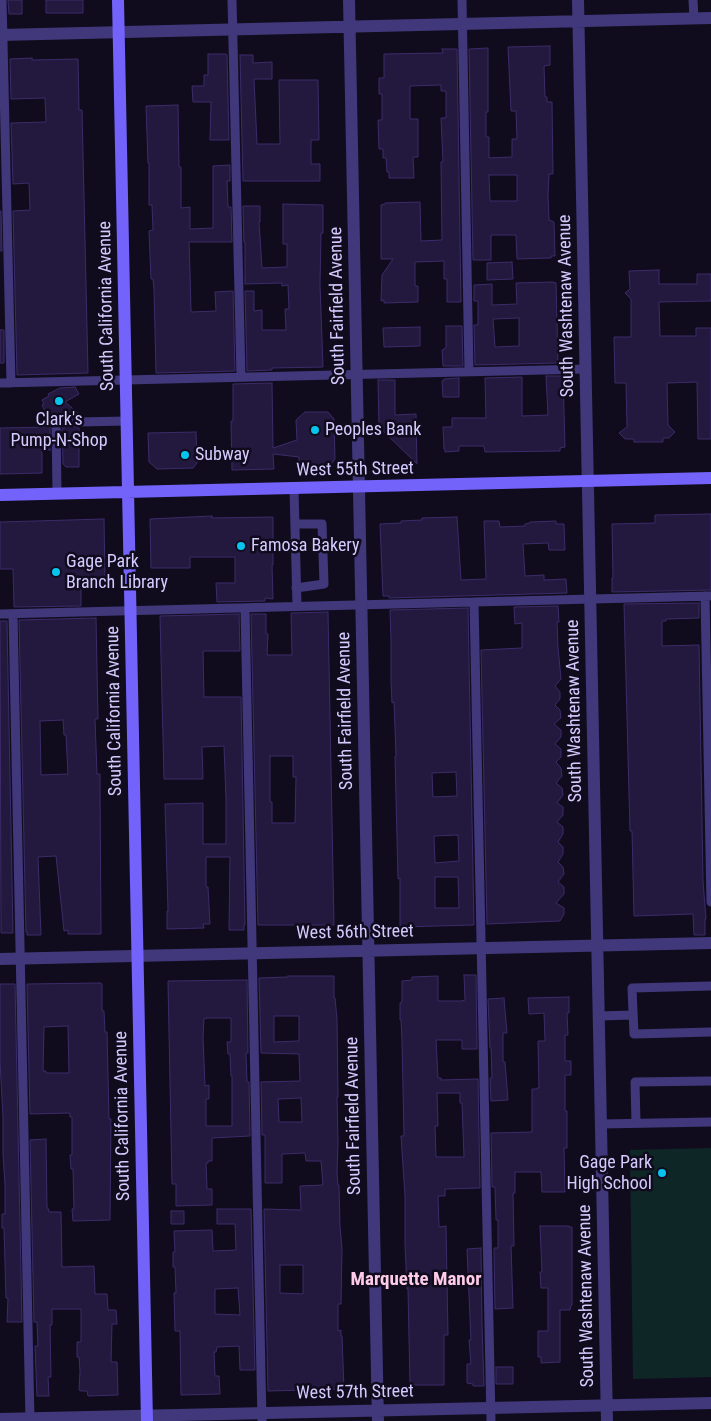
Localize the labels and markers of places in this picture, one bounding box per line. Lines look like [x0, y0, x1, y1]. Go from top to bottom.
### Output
marker: Clark's Pump-N-Shop [53, 395, 65, 407]
place label: Clark's Pump-N-Shop [10, 409, 108, 452]
place label: Peoples Bank [325, 419, 421, 441]
marker: Peoples Bank [309, 424, 321, 436]
place label: Subway [195, 444, 250, 466]
marker: Subway [179, 449, 191, 461]
place label: Famosa Bakery [251, 535, 359, 557]
marker: Famosa Bakery [235, 540, 247, 552]
place label: Gage Park Branch Library [66, 551, 168, 594]
marker: Gage Park Branch Library [50, 566, 62, 578]
place label: Gage Park High School [566, 1152, 652, 1194]
marker: Gage Park High School [656, 1167, 668, 1179]

